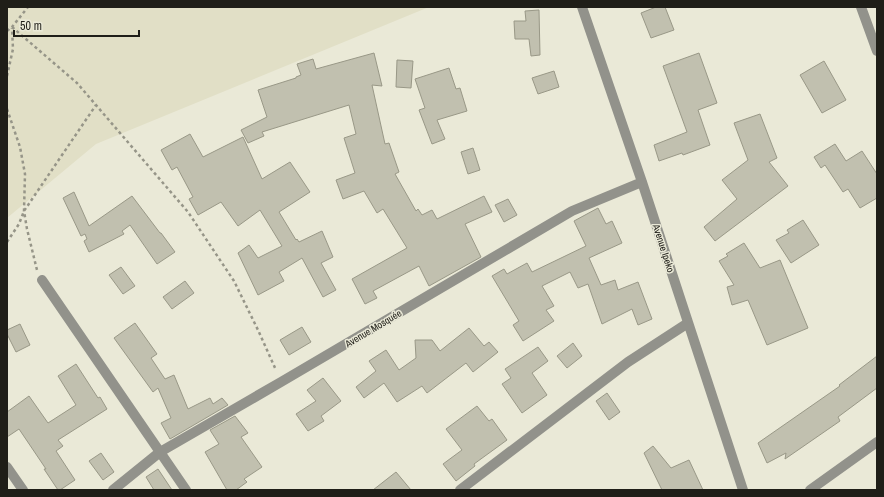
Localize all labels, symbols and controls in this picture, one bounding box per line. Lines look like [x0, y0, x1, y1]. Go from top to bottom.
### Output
scale bar [14, 12, 139, 38]
text: 50 m [20, 18, 42, 34]
street label: Avenue Ipeko [649, 221, 678, 274]
street label: Avenue Mosquée [342, 306, 404, 351]

